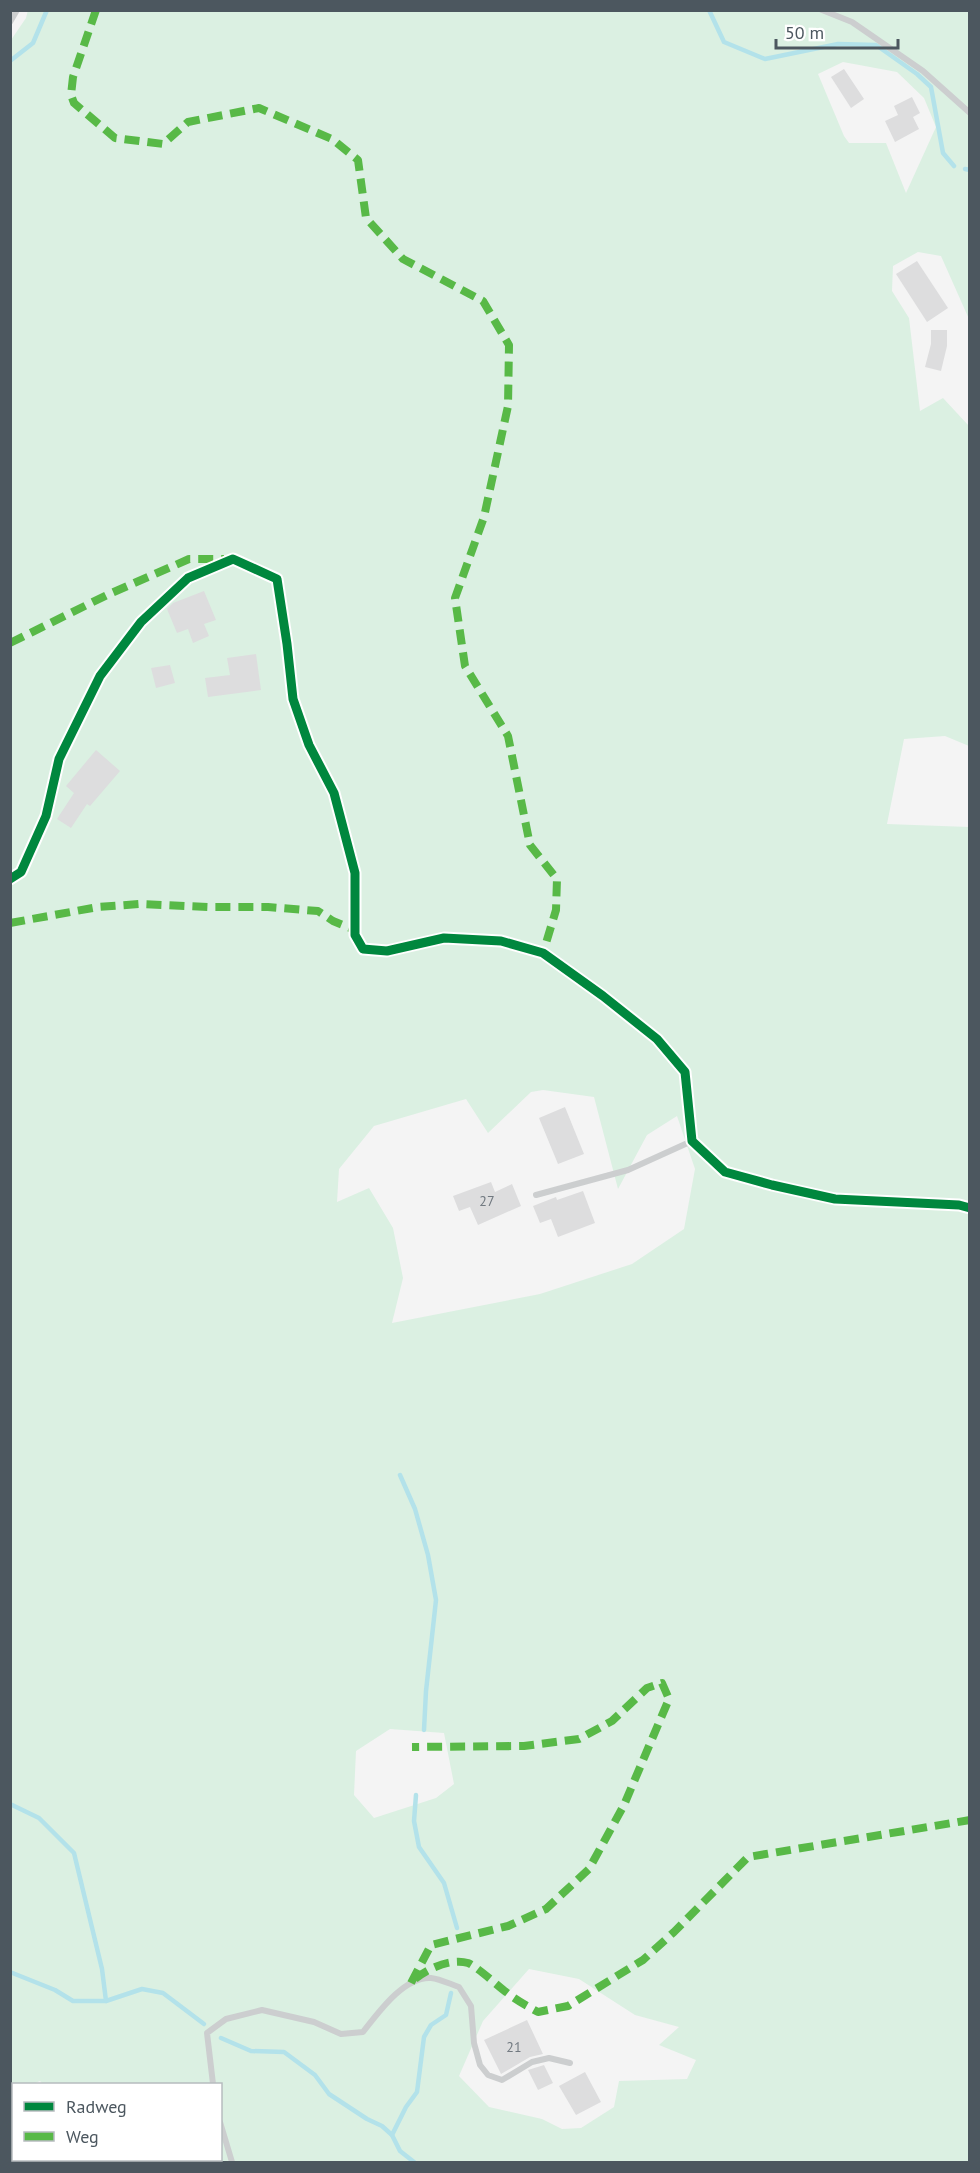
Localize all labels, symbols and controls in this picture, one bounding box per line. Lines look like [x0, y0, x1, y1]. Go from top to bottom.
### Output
scale bar [776, 12, 898, 50]
text: 50 m [785, 21, 824, 44]
house number: 27 [479, 1192, 495, 1210]
house number: 21 [506, 2038, 522, 2056]
legend [12, 2083, 222, 2161]
text: Radweg [66, 2095, 127, 2118]
text: Weg [66, 2125, 99, 2148]

